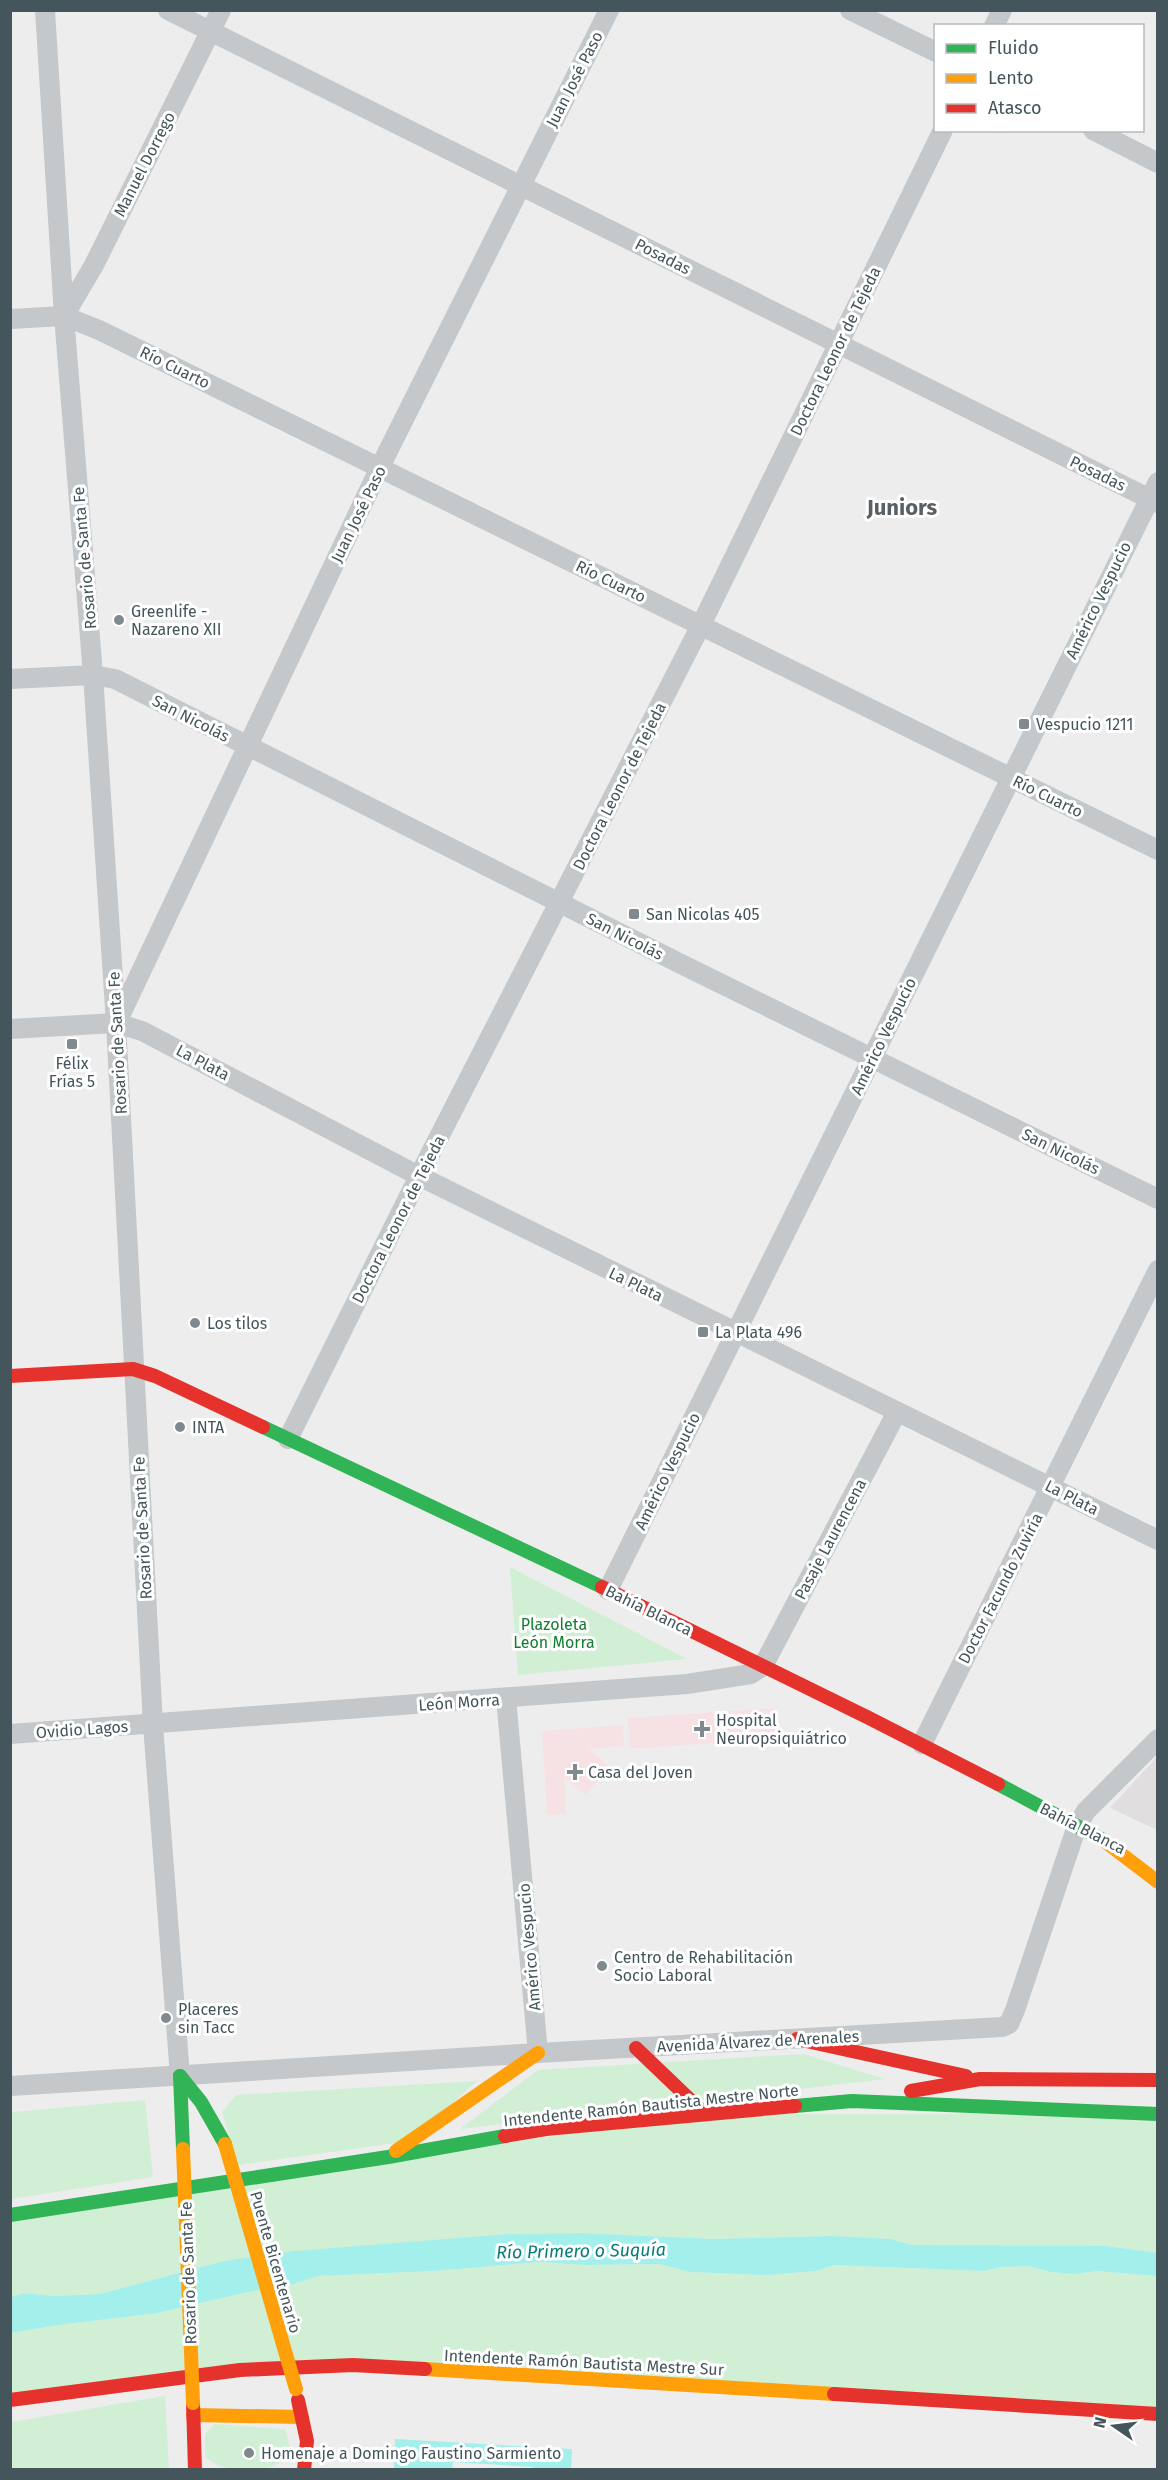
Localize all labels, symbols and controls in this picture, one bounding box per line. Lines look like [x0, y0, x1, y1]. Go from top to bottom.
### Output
legend [934, 24, 1144, 132]
street label: Juan José Paso [542, 28, 607, 130]
text: Fluido [988, 37, 1039, 59]
text: Lento [988, 67, 1034, 89]
text: Atasco [988, 97, 1041, 119]
street label: Manuel Dorrego [110, 109, 179, 220]
street label: Posadas [632, 234, 694, 278]
street label: Doctora Leonor de Tejeda [786, 264, 885, 439]
street label: Río Cuarto [137, 342, 213, 393]
street label: Posadas [1067, 452, 1129, 495]
street label: Juan José Paso [327, 463, 390, 566]
street label: Rosario de Santa Fe [69, 486, 100, 630]
district label: Juniors [866, 494, 938, 521]
street label: Américo Vespucio [1062, 538, 1135, 662]
street label: Río Cuarto [573, 556, 649, 607]
place label: Greenlife - Nazareno XII [131, 602, 222, 639]
marker: Greenlife - Nazareno XII [112, 613, 126, 627]
street label: San Nicolás [149, 691, 232, 746]
street label: Doctora Leonor de Tejeda [569, 699, 670, 873]
place label: Vespucio 1211 [1036, 715, 1133, 734]
marker: Vespucio 1211 [1017, 717, 1031, 731]
street label: Río Cuarto [1010, 771, 1086, 822]
place label: San Nicolas 405 [646, 905, 759, 924]
marker: San Nicolas 405 [627, 907, 641, 921]
street label: San Nicolás [583, 909, 666, 964]
street label: Rosario de Santa Fe [104, 971, 131, 1115]
street label: Américo Vespucio [847, 974, 920, 1098]
marker: Félix Frías 5 [65, 1037, 79, 1051]
street label: La Plata [173, 1041, 233, 1084]
place label: Félix Frías 5 [49, 1054, 95, 1091]
street label: San Nicolás [1019, 1125, 1103, 1178]
street label: Doctora Leonor de Tejeda [348, 1132, 449, 1306]
street label: La Plata [606, 1263, 666, 1306]
place label: Los tilos [207, 1314, 267, 1333]
marker: Los tilos [188, 1316, 202, 1330]
place label: La Plata 496 [715, 1323, 802, 1342]
marker: La Plata 496 [696, 1325, 710, 1339]
street label: Américo Vespucio [631, 1409, 704, 1533]
place label: INTA [192, 1418, 225, 1437]
marker: INTA [173, 1420, 187, 1434]
street label: Rosario de Santa Fe [129, 1456, 156, 1600]
street label: Pasaje Laurencena [791, 1476, 870, 1603]
street label: La Plata [1042, 1476, 1102, 1519]
street label: Doctor Facundo Zuviría [954, 1510, 1047, 1667]
street label: Bahía Blanca [602, 1581, 695, 1640]
park label: Plazoleta León Morra [513, 1615, 595, 1652]
street label: León Morra [418, 1690, 500, 1715]
place label: Hospital Neuropsiquiátrico [716, 1711, 847, 1748]
street label: Ovidio Lagos [35, 1717, 129, 1742]
marker: Hospital Neuropsiquiátrico [693, 1720, 711, 1738]
marker: Casa del Joven [566, 1763, 584, 1781]
place label: Casa del Joven [588, 1763, 693, 1782]
street label: Bahía Blanca [1037, 1799, 1129, 1858]
street label: Américo Vespucio [514, 1882, 545, 2012]
place label: Centro de Rehabilitación Socio Laboral [614, 1948, 793, 1985]
marker: Centro de Rehabilitación Socio Laboral [595, 1959, 609, 1973]
place label: Placeres sin Tacc [178, 2000, 238, 2037]
marker: Placeres sin Tacc [159, 2011, 173, 2025]
street label: Avenida Álvarez de Arenales [656, 2026, 860, 2056]
street label: Intendente Ramón Bautista Mestre Norte [503, 2081, 800, 2130]
street label: Puente Bicentenario [246, 2189, 305, 2335]
street label: Rosario de Santa Fe [177, 2201, 200, 2345]
water label: Río Primero o Suquía [496, 2239, 666, 2263]
street label: Intendente Ramón Bautista Mestre Sur [444, 2346, 725, 2379]
north arrow [1084, 2396, 1144, 2456]
text: N [1089, 2415, 1110, 2430]
place label: Homenaje a Domingo Faustino Sarmiento [261, 2444, 561, 2463]
marker: Homenaje a Domingo Faustino Sarmiento [242, 2446, 256, 2460]

